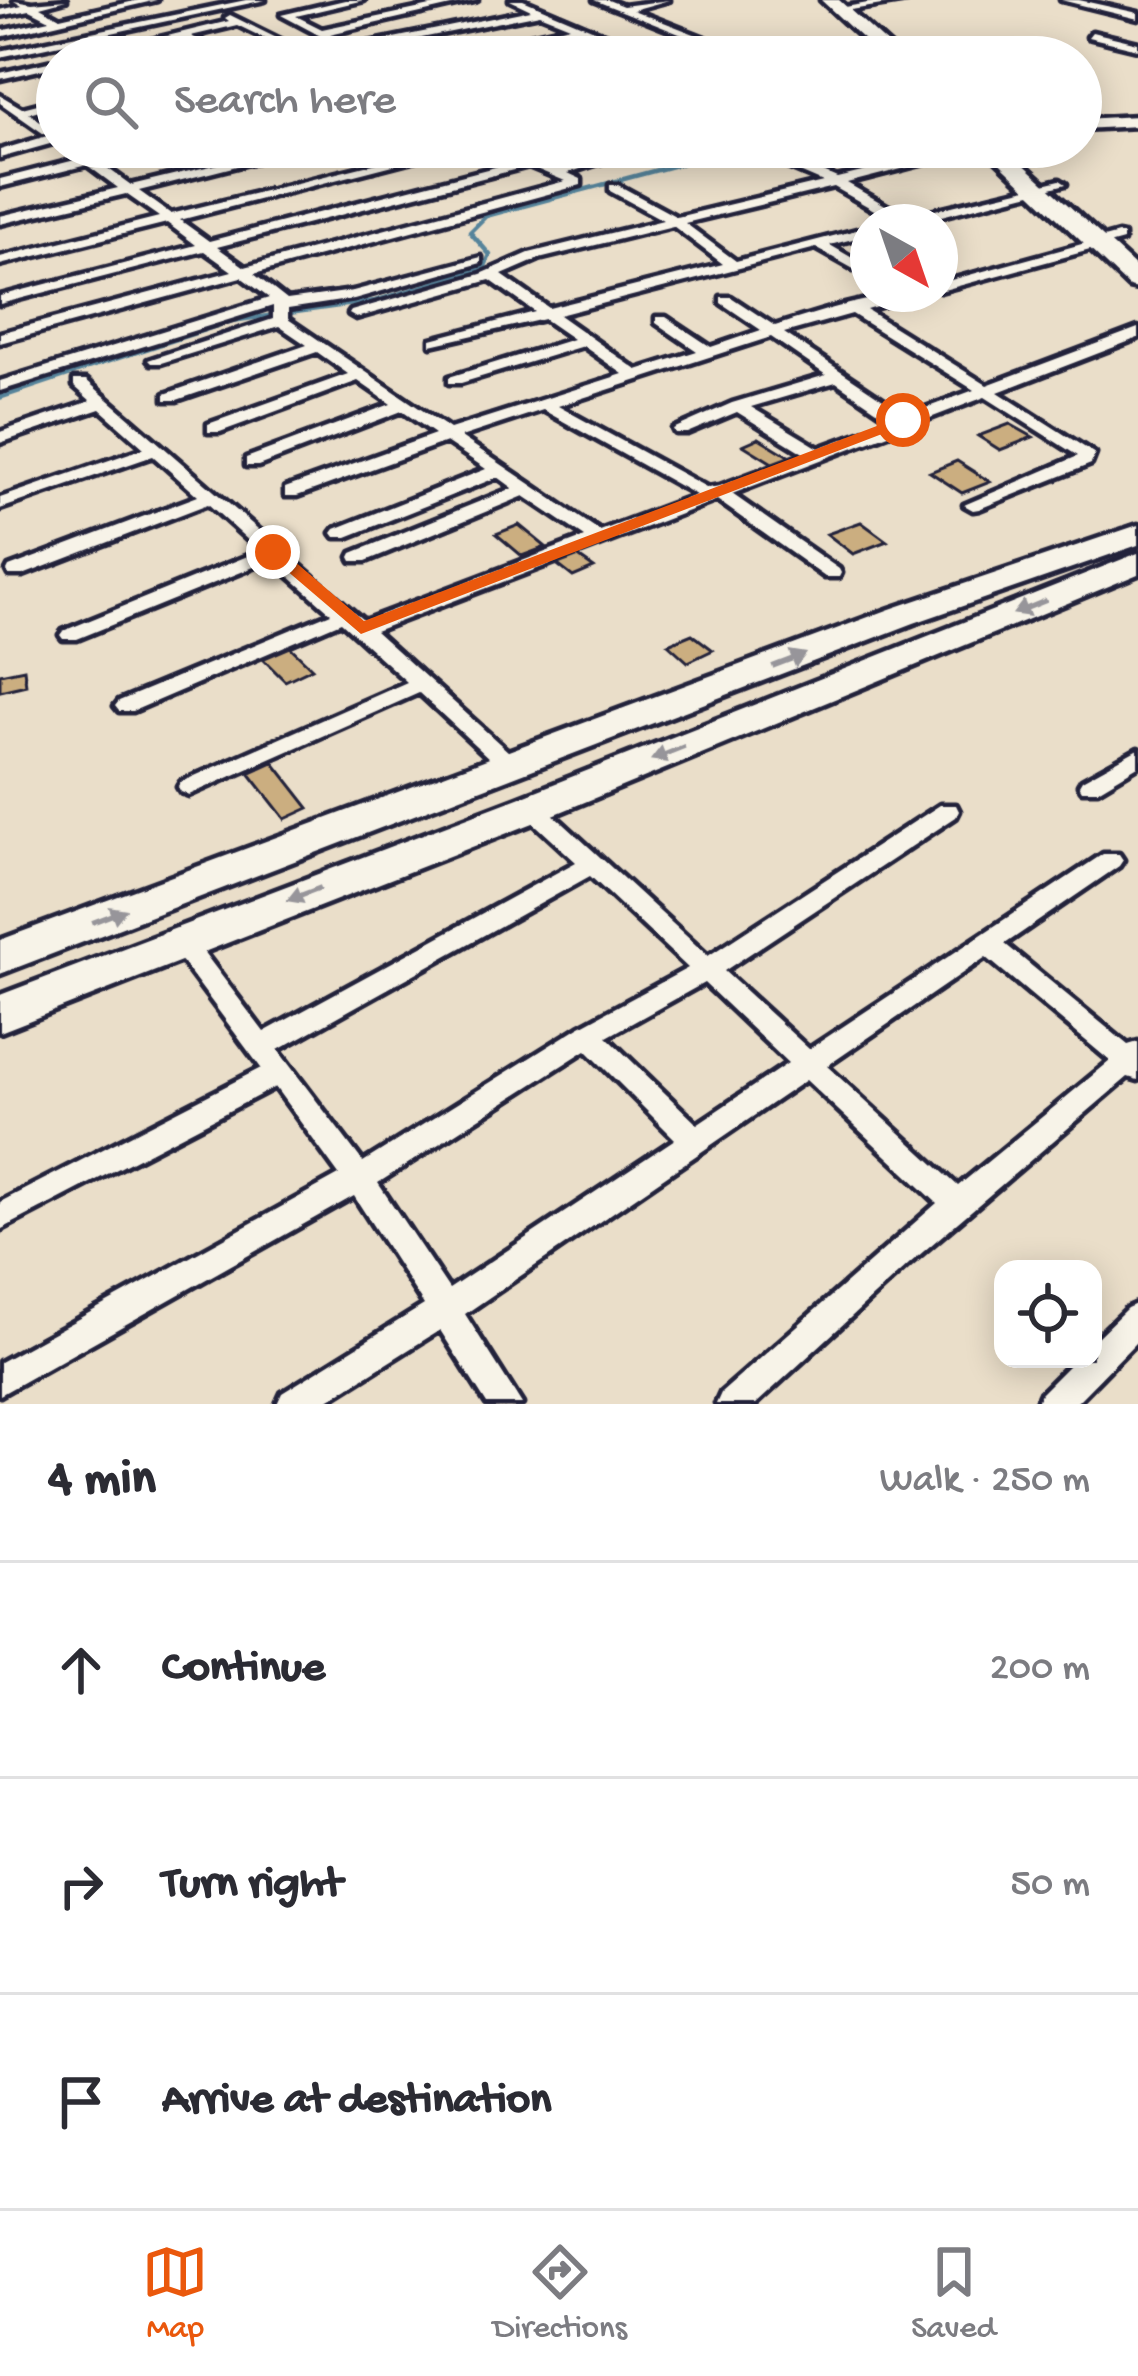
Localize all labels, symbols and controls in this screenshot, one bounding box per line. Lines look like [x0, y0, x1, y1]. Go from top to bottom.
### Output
search box [36, 36, 1102, 168]
icon: search [78, 69, 144, 135]
text: Search here [174, 76, 396, 129]
north arrow [850, 204, 958, 312]
route start [876, 393, 930, 447]
route end [246, 525, 300, 579]
one-way arrow [1011, 598, 1047, 617]
one-way arrow [771, 650, 807, 669]
one-way arrow [649, 744, 685, 763]
one-way arrow [286, 886, 322, 905]
one-way arrow [92, 905, 128, 924]
map controls [994, 1260, 1102, 1368]
button: locate [994, 1260, 1102, 1368]
text: 4 min [48, 1452, 156, 1512]
text: Walk · 250 m [880, 1459, 1090, 1505]
icon: ahead [48, 1637, 114, 1703]
text: Continue [162, 1643, 325, 1696]
text: 200 m [990, 1647, 1090, 1693]
icon: right [48, 1853, 114, 1919]
text: Turn right [162, 1859, 342, 1912]
text: 50 m [1010, 1863, 1090, 1909]
icon: arrive [48, 2069, 114, 2135]
text: Arrive at destination [162, 2075, 551, 2128]
tab: Map [142, 2239, 208, 2349]
tab: Directions [493, 2239, 627, 2349]
tab: Saved [911, 2239, 996, 2349]

